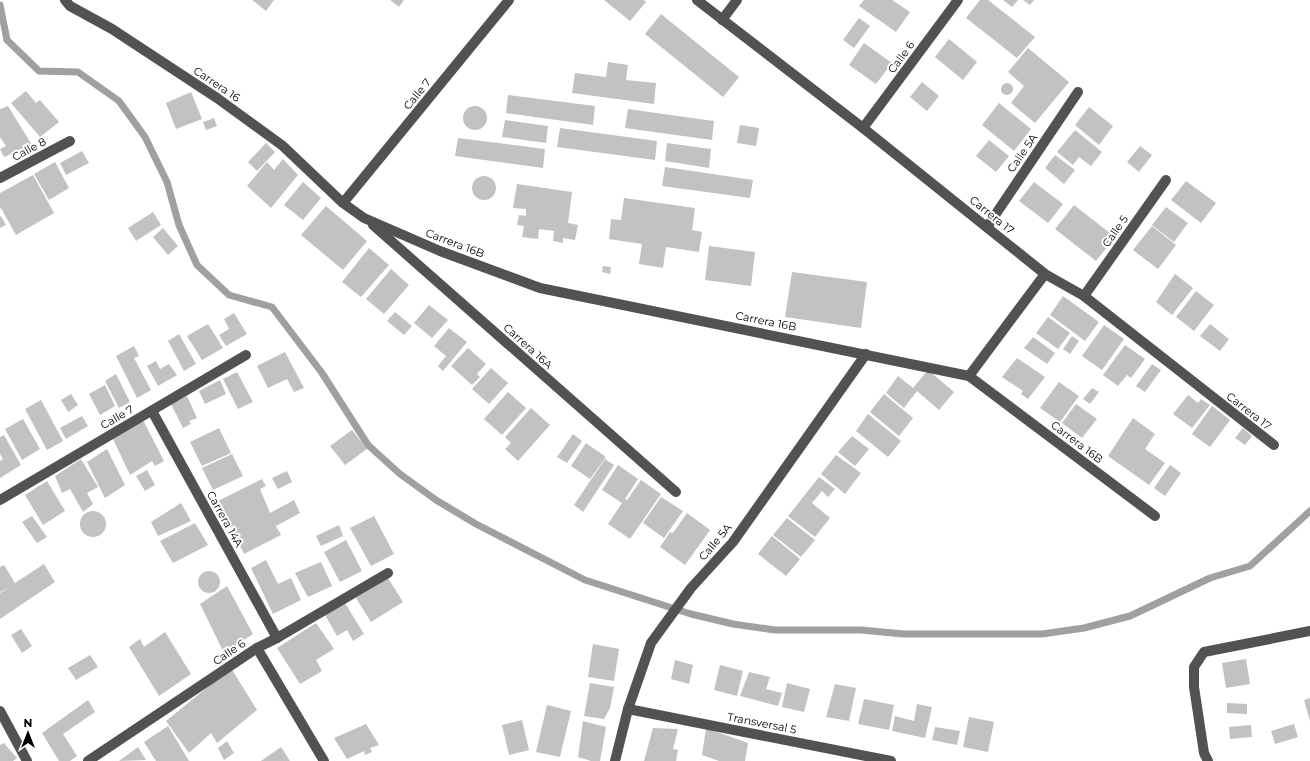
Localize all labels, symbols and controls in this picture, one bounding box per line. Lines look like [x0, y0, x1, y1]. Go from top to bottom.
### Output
street label: Calle 6 [885, 38, 918, 76]
street label: Carrera 16 [191, 63, 243, 105]
street label: Calle 7 [400, 76, 434, 112]
street label: Calle 5A [1004, 131, 1040, 175]
street label: Calle 8 [10, 134, 48, 164]
street label: Carrera 17 [967, 193, 1017, 237]
street label: Calle 5 [1099, 212, 1131, 250]
street label: Carrera 16B [424, 225, 486, 261]
street label: Carrera 16B [734, 308, 798, 334]
street label: Carrera 16A [500, 320, 556, 372]
street label: Carrera 17 [1224, 389, 1274, 433]
street label: Calle 7 [98, 402, 136, 432]
street label: Carrera 16B [1048, 418, 1106, 466]
street label: Carrera 14A [204, 489, 246, 550]
street label: Calle 5A [696, 521, 734, 563]
street label: Calle 6 [210, 636, 248, 668]
street label: Transversal 5 [726, 709, 798, 737]
north arrow [8, 713, 48, 753]
text: N [24, 716, 32, 730]

